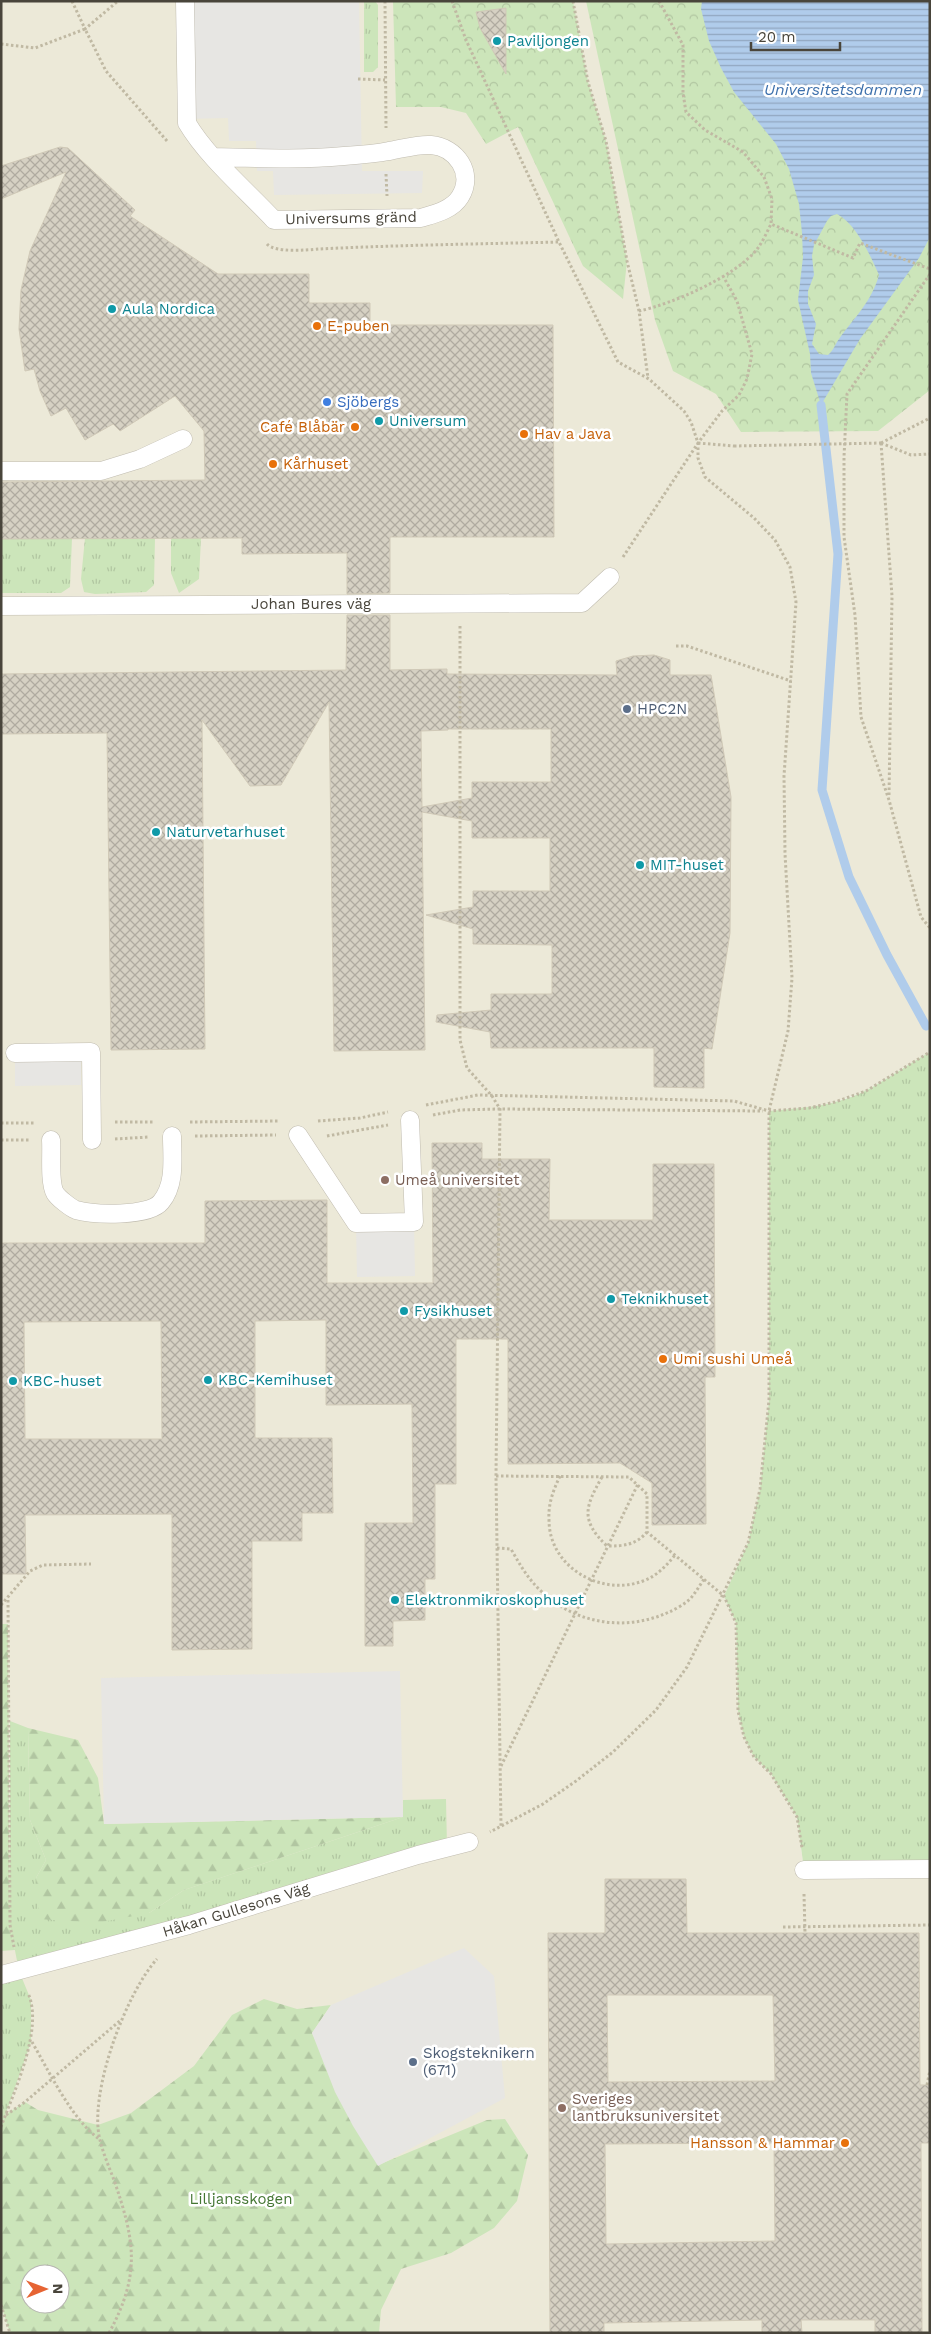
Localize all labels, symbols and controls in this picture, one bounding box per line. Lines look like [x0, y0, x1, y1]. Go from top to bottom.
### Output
scale bar [751, 20, 840, 52]
text: 20 m [758, 28, 796, 46]
place label: Paviljongen [507, 32, 589, 50]
marker: Paviljongen [491, 35, 503, 47]
water label: Universitetsdammen [764, 80, 922, 99]
street label: Universums gränd [285, 208, 417, 228]
place label: Aula Nordica [122, 300, 215, 318]
marker: Aula Nordica [106, 303, 118, 315]
place label: E-puben [327, 317, 390, 335]
marker: E-puben [311, 320, 323, 332]
place label: Sjöbergs [337, 393, 399, 411]
marker: Sjöbergs [321, 396, 333, 408]
place label: Universum [389, 412, 467, 430]
marker: Universum [373, 415, 385, 427]
place label: Café Blåbär [260, 418, 345, 436]
marker: Café Blåbär [349, 421, 361, 433]
place label: Hav a Java [534, 425, 612, 443]
marker: Hav a Java [518, 428, 530, 440]
place label: Kårhuset [283, 455, 349, 473]
marker: Kårhuset [267, 458, 279, 470]
street label: Johan Bures väg [251, 595, 371, 613]
place label: HPC2N [637, 700, 687, 718]
marker: HPC2N [621, 703, 633, 715]
place label: Naturvetarhuset [166, 823, 286, 841]
marker: Naturvetarhuset [150, 826, 162, 838]
place label: MIT-huset [650, 856, 724, 874]
marker: MIT-huset [634, 859, 646, 871]
place label: Umeå universitet [395, 1171, 520, 1189]
marker: Umeå universitet [379, 1174, 391, 1186]
place label: Teknikhuset [621, 1290, 709, 1308]
marker: Teknikhuset [605, 1293, 617, 1305]
place label: Fysikhuset [414, 1302, 493, 1320]
marker: Fysikhuset [398, 1305, 410, 1317]
place label: Umi sushi Umeå [673, 1350, 793, 1368]
marker: Umi sushi Umeå [657, 1353, 669, 1365]
place label: KBC-Kemihuset [218, 1371, 333, 1389]
place label: KBC-huset [23, 1372, 102, 1390]
marker: KBC-Kemihuset [202, 1374, 214, 1386]
marker: KBC-huset [7, 1375, 19, 1387]
place label: Elektronmikroskophuset [405, 1591, 585, 1609]
marker: Elektronmikroskophuset [389, 1594, 401, 1606]
street label: Håkan Gullesons Väg [160, 1879, 312, 1941]
place label: Skogsteknikern (671) [423, 2044, 535, 2079]
marker: Skogsteknikern (671) [407, 2056, 419, 2068]
place label: Sveriges lantbruksuniversitet [572, 2090, 720, 2125]
marker: Sveriges lantbruksuniversitet [556, 2102, 568, 2114]
place label: Hansson & Hammar [690, 2134, 835, 2152]
marker: Hansson & Hammar [839, 2137, 851, 2149]
park label: Lilljansskogen [190, 2190, 292, 2208]
north arrow [20, 2264, 70, 2314]
text: N [50, 2283, 66, 2294]

